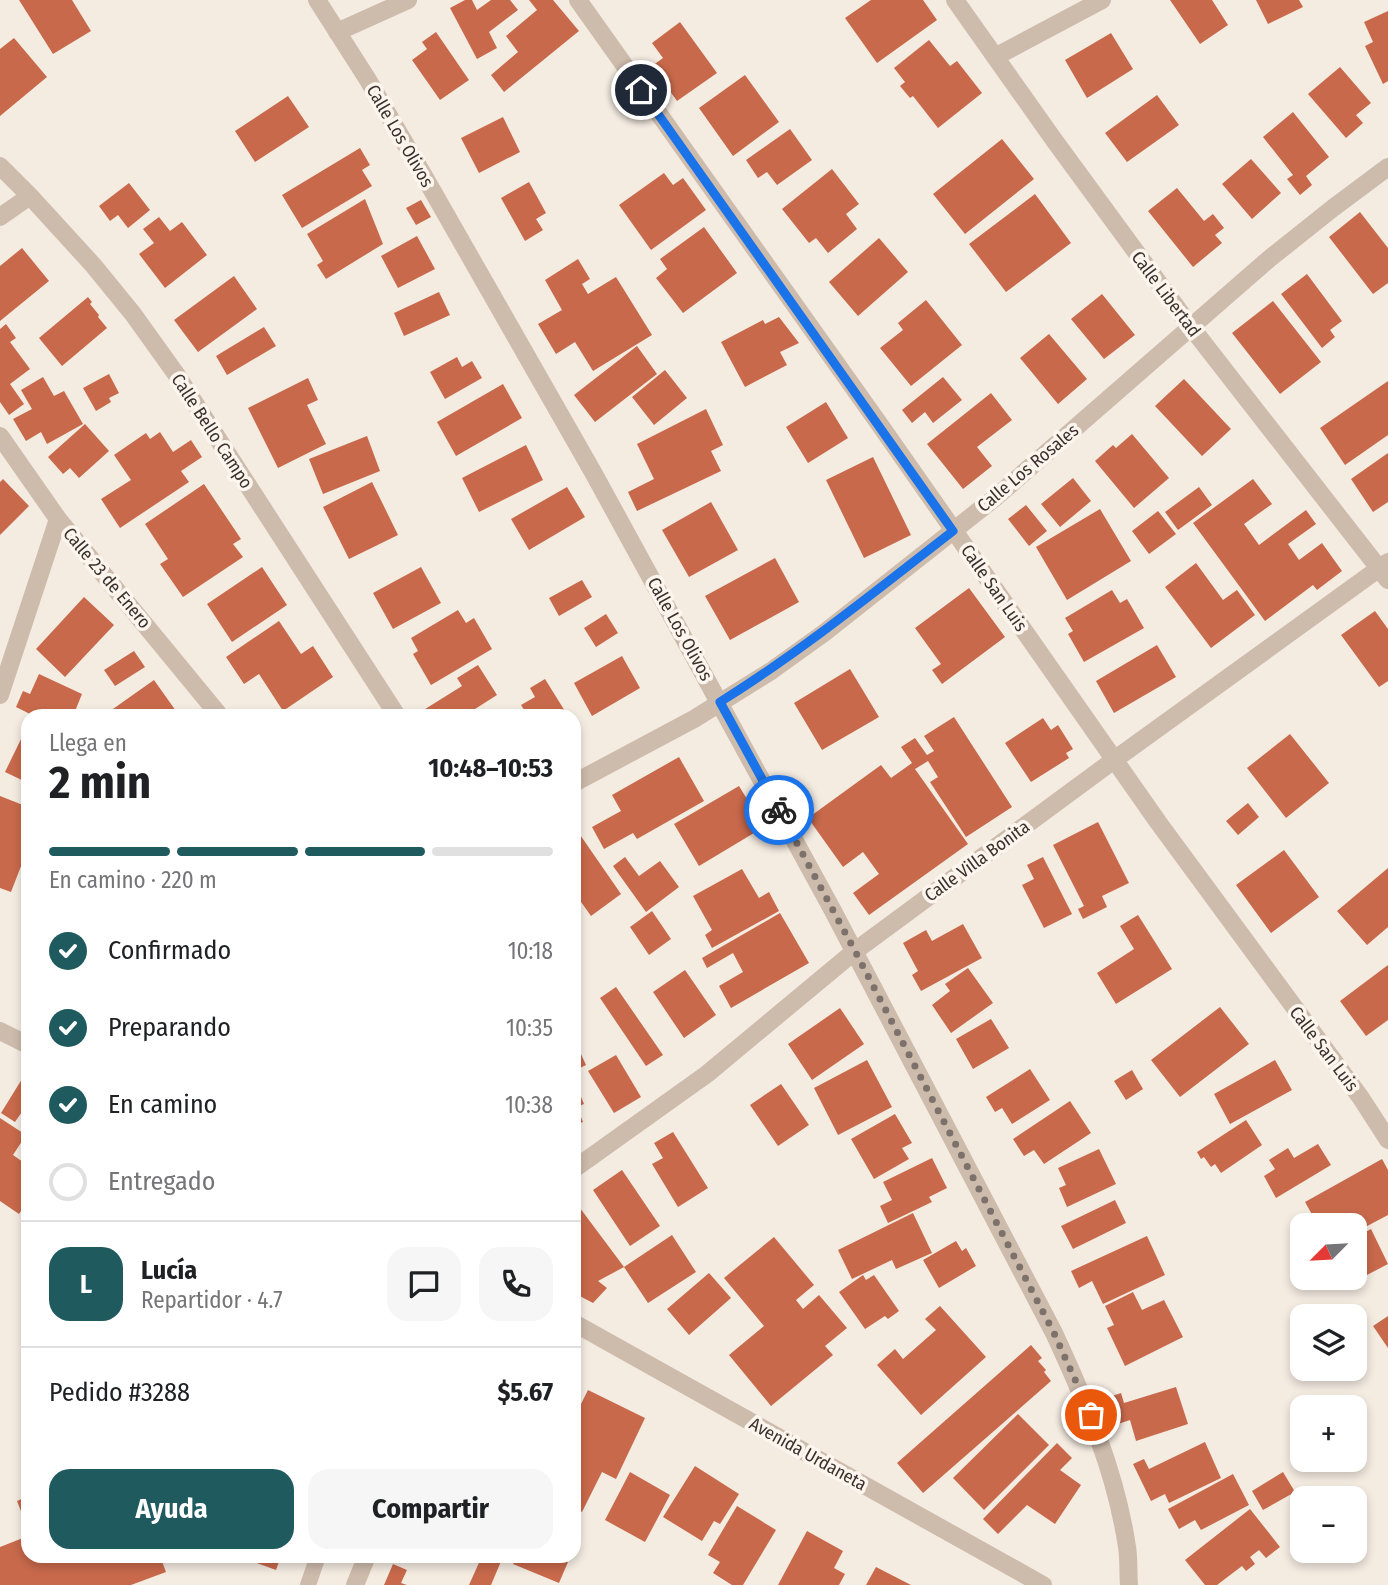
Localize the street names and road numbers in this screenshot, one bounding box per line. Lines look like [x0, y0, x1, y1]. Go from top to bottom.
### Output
street label: Calle Los Olivos [362, 81, 438, 191]
street label: Calle Libertad [1127, 247, 1205, 341]
street label: Calle Bello Campo [167, 369, 257, 493]
street label: Calle Los Rosales [973, 419, 1083, 517]
street label: Calle 23 de Enero [58, 523, 156, 633]
street label: Calle San Luis [956, 540, 1032, 636]
street label: Calle Los Olivos [643, 573, 718, 685]
street label: Calle Villa Bonita [920, 815, 1034, 906]
street label: Calle San Luis [1285, 1002, 1363, 1096]
street label: Avenida Urdaneta [745, 1413, 871, 1495]

